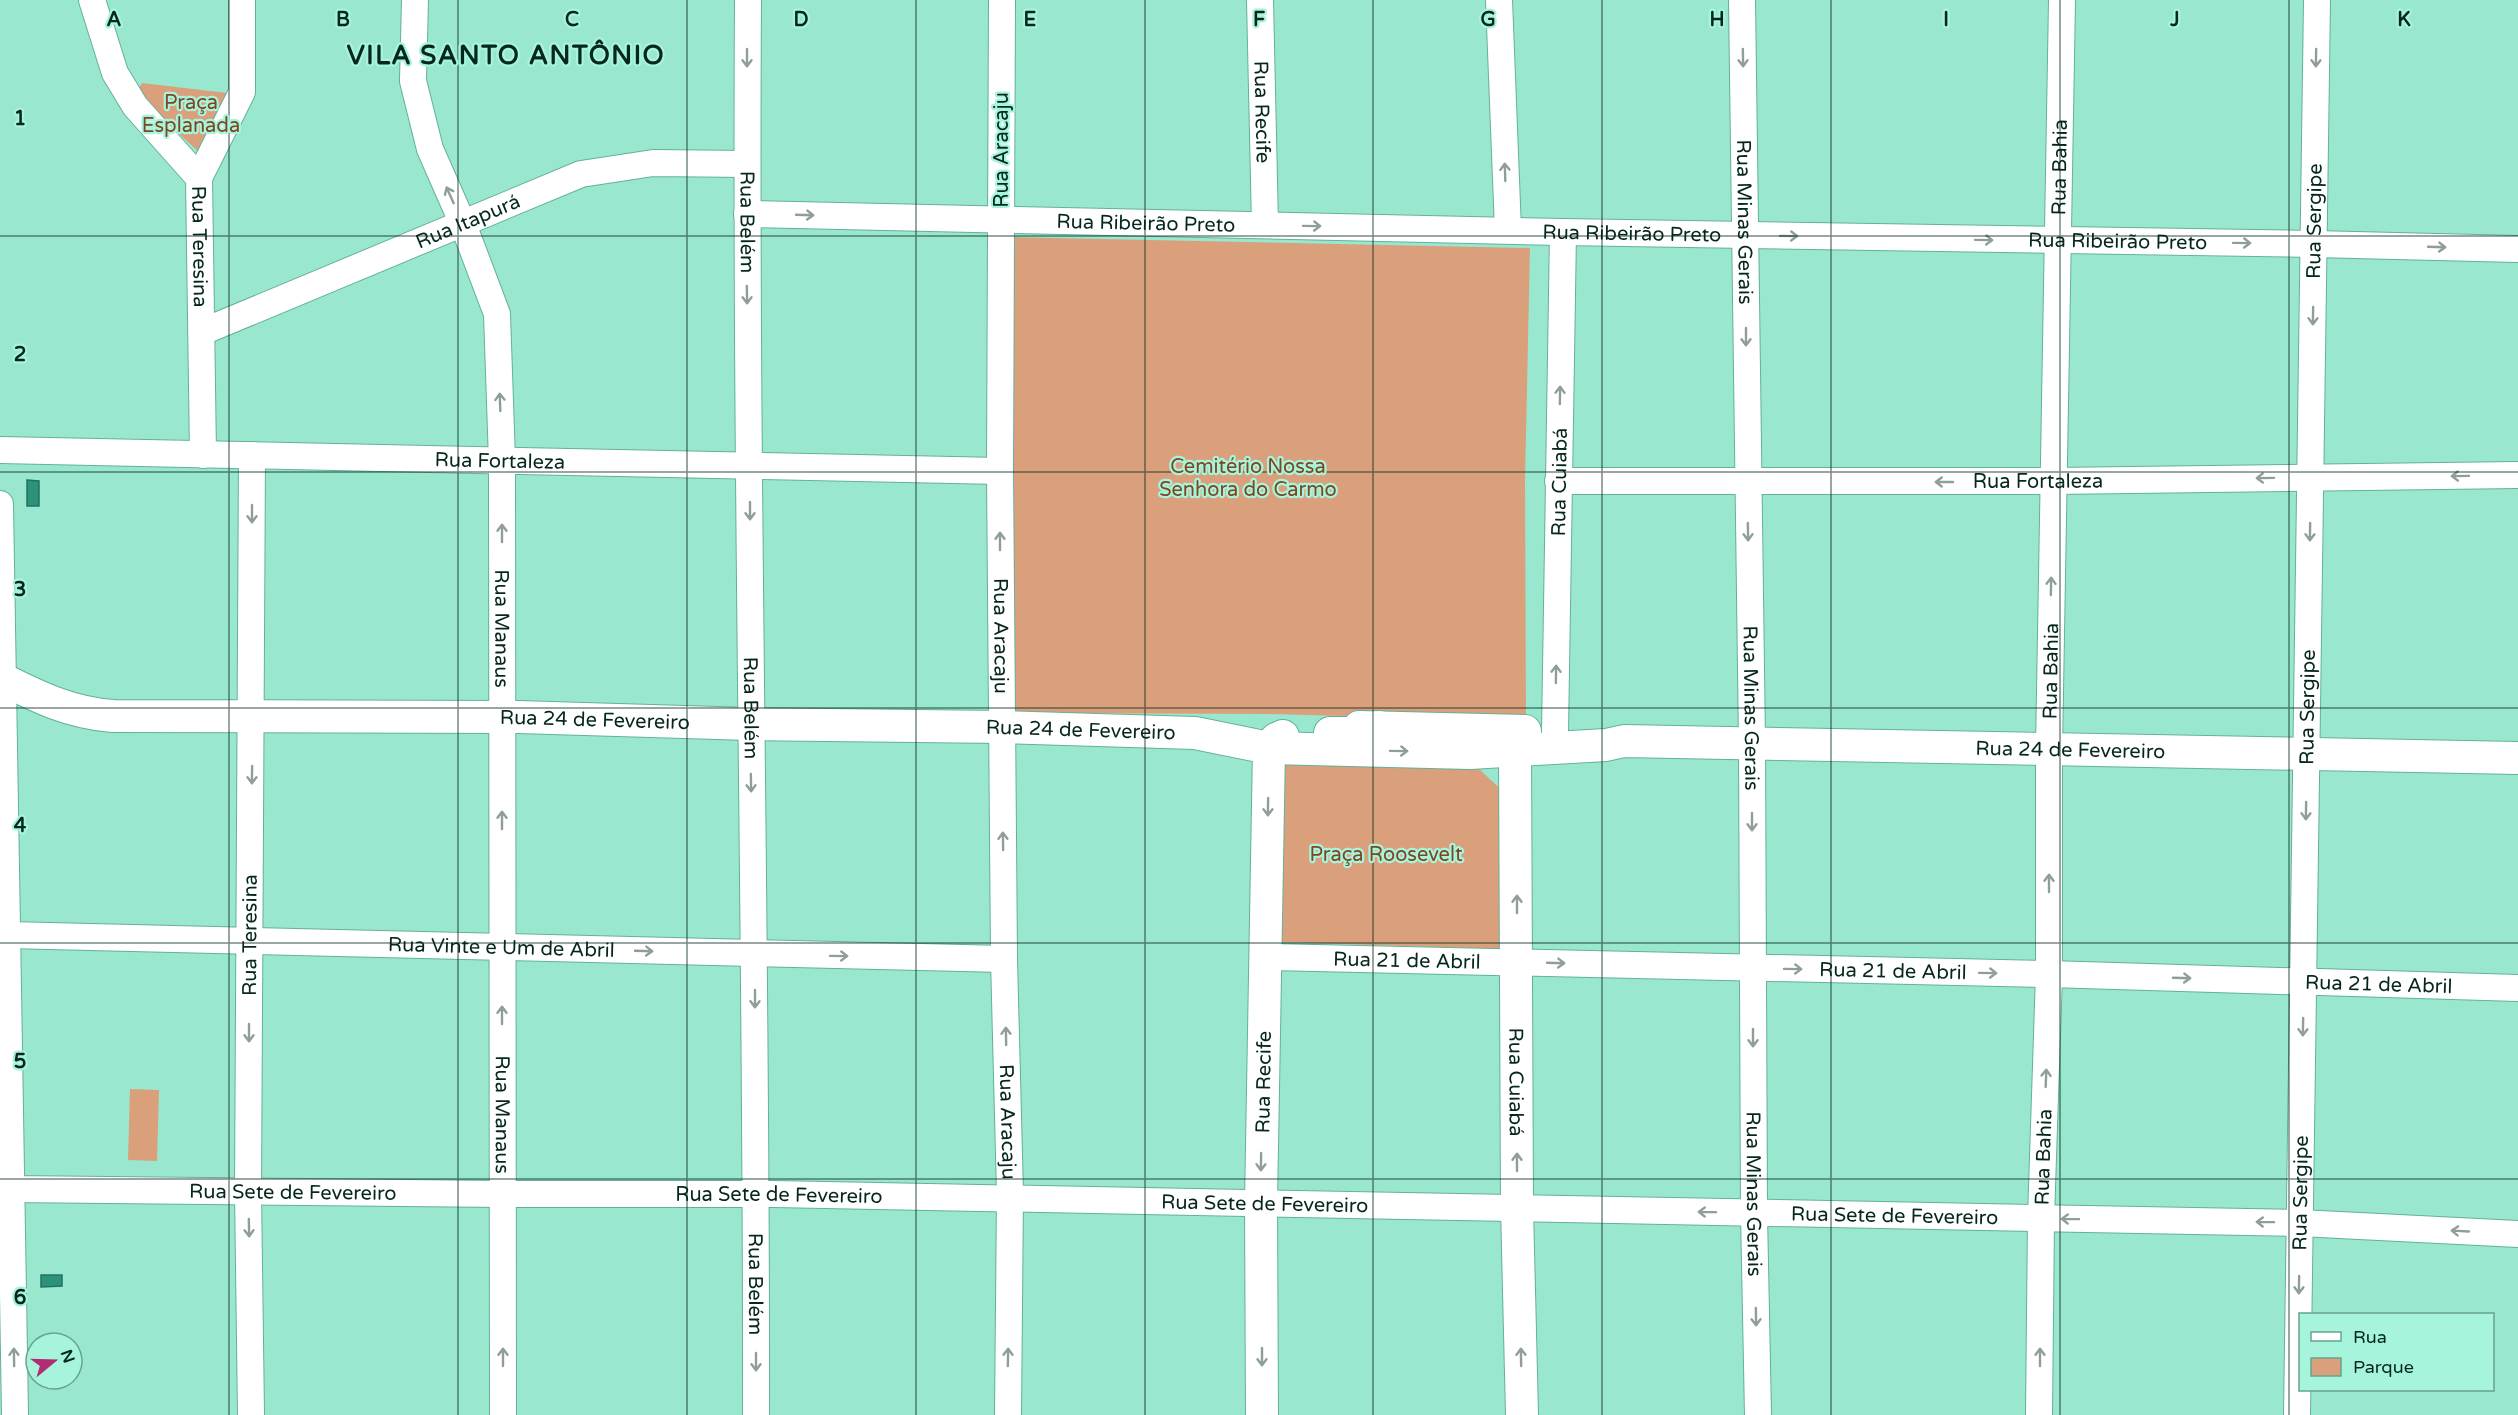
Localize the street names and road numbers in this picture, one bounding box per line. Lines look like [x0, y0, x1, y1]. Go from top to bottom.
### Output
street label: Rua Recife [1248, 60, 1275, 164]
street label: Rua Aracaju [990, 92, 1014, 208]
street label: Rua Bahia [2047, 119, 2073, 216]
street label: Rua Minas Gerais [1731, 139, 1757, 305]
street label: Rua Sergipe [2302, 163, 2328, 279]
street label: Rua Belém [735, 171, 759, 273]
street label: Rua Teresina [186, 185, 212, 308]
street label: Rua Itapurá [412, 190, 524, 255]
street label: Rua Ribeirão Preto [1056, 210, 1236, 238]
street label: Rua Ribeirão Preto [1542, 221, 1721, 248]
street label: Rua Ribeirão Preto [2028, 228, 2207, 255]
street label: Rua Cuiabá [1547, 427, 1573, 537]
street label: Rua Fortaleza [434, 448, 565, 475]
street label: Rua Fortaleza [1973, 469, 2103, 494]
street label: Rua Manaus [489, 569, 513, 688]
street label: Rua Aracaju [988, 578, 1013, 694]
street label: Rua Bahia [2039, 623, 2064, 720]
street label: Rua Minas Gerais [1737, 625, 1763, 791]
street label: Rua Sergipe [2295, 649, 2321, 765]
street label: Rua Belém [738, 657, 763, 759]
street label: Rua 24 de Fevereiro [500, 706, 690, 735]
street label: Rua 24 de Fevereiro [986, 716, 1176, 745]
street label: Rua 24 de Fevereiro [1975, 737, 2166, 764]
street label: Rua Teresina [238, 874, 263, 996]
street label: Rua Vinte e Um de Abril [388, 933, 615, 963]
street label: Rua 21 de Abril [1333, 947, 1481, 975]
street label: Rua 21 de Abril [1819, 958, 1967, 985]
street label: Rua 21 de Abril [2305, 971, 2453, 999]
street label: Rua Cuiabá [1503, 1028, 1528, 1136]
street label: Rua Recife [1251, 1031, 1277, 1133]
street label: Rua Manaus [490, 1055, 514, 1174]
street label: Rua Aracaju [994, 1064, 1021, 1180]
street label: Rua Bahia [2030, 1108, 2058, 1206]
street label: Rua Minas Gerais [1741, 1111, 1766, 1277]
street label: Rua Sergipe [2288, 1135, 2314, 1251]
street label: Rua Sete de Fevereiro [189, 1180, 397, 1206]
street label: Rua Sete de Fevereiro [675, 1183, 883, 1209]
street label: Rua Sete de Fevereiro [1161, 1190, 1369, 1218]
street label: Rua Sete de Fevereiro [1791, 1202, 1999, 1230]
street label: Rua Belém [743, 1233, 767, 1335]

